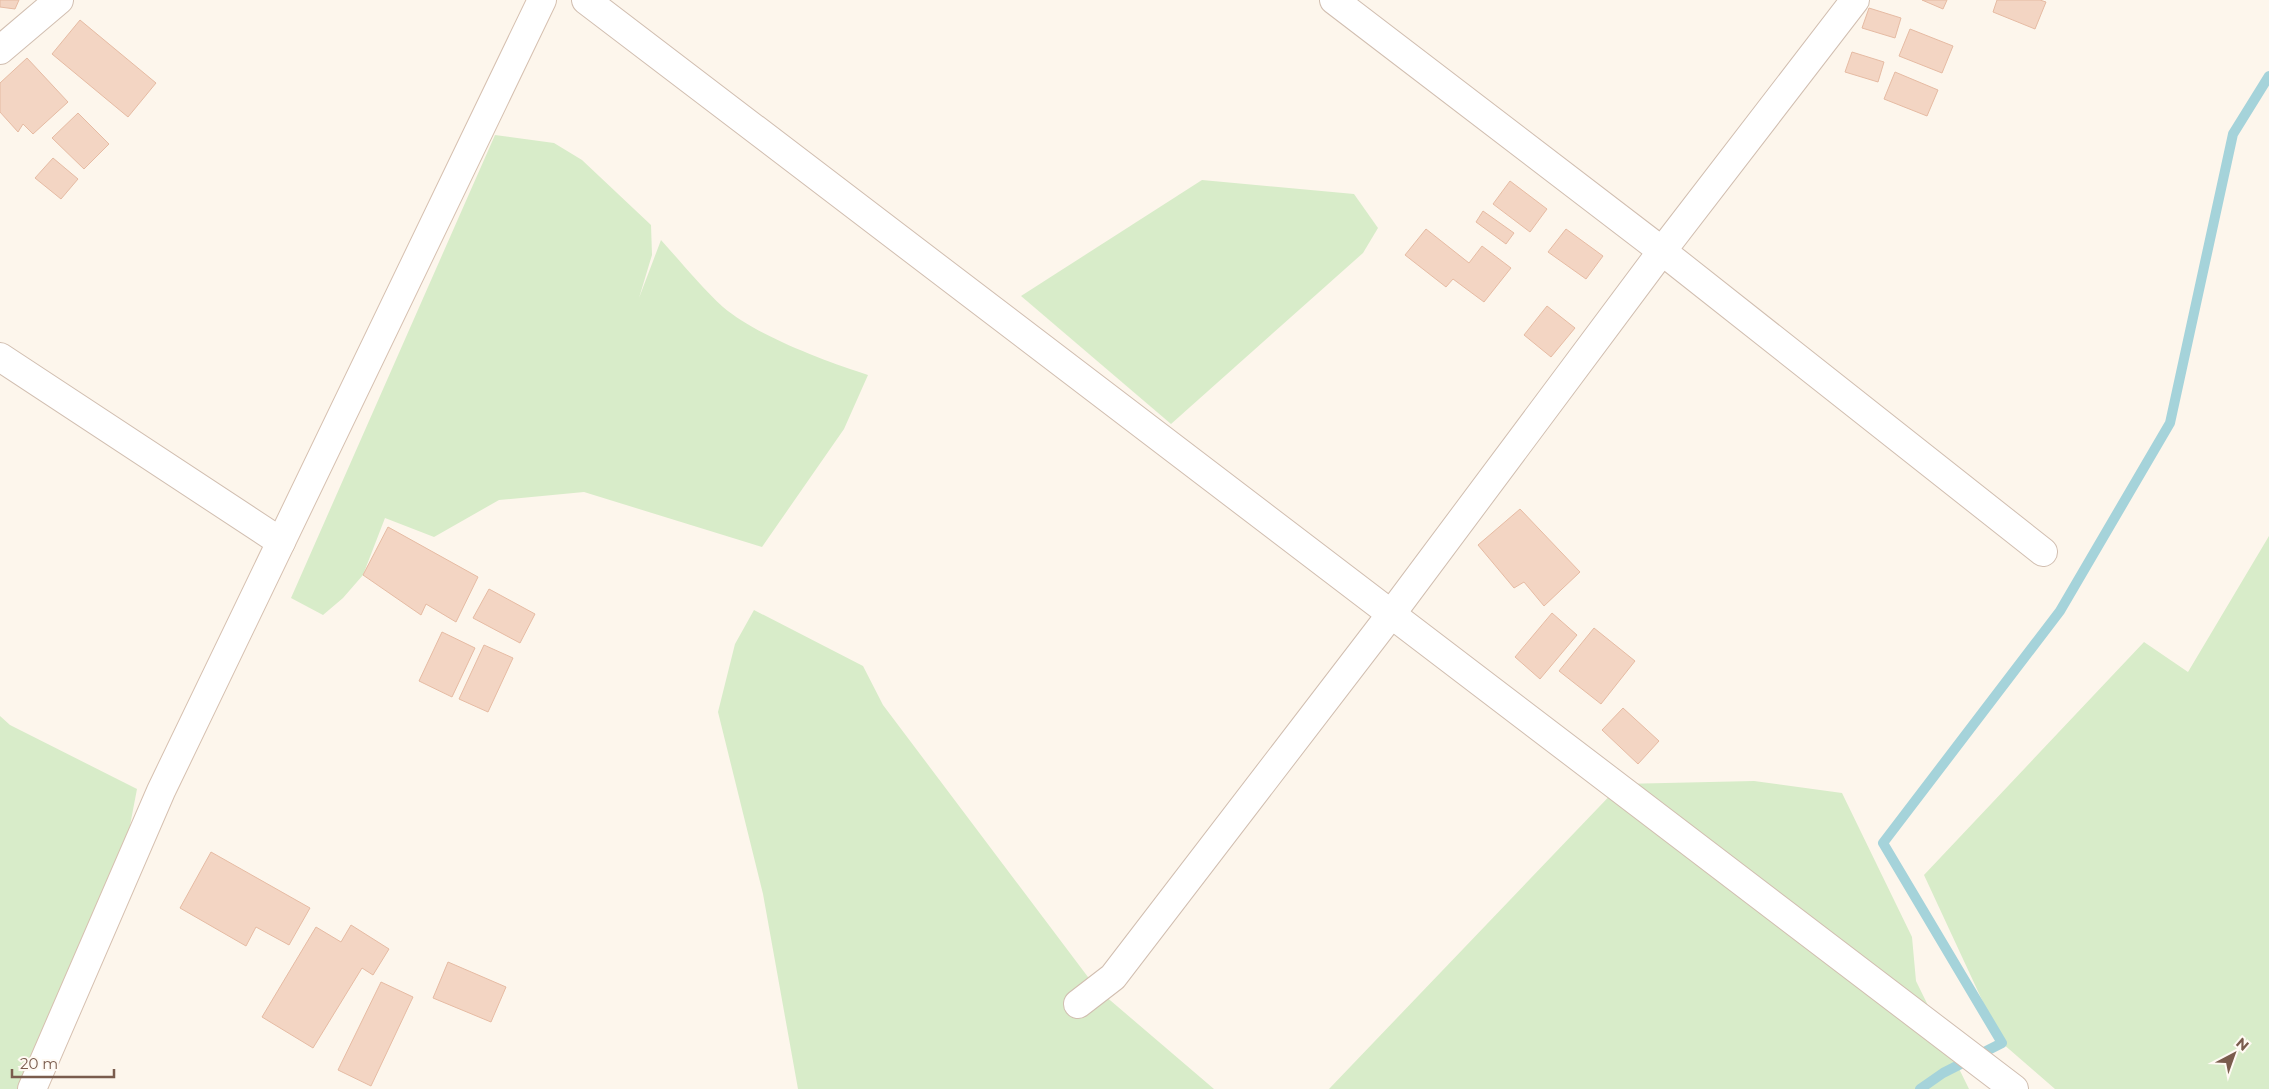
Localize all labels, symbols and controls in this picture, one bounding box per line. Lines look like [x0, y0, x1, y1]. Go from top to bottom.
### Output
north arrow [2209, 1029, 2259, 1079]
text: N [2232, 1034, 2253, 1055]
scale bar [12, 1046, 115, 1078]
text: 20 m [20, 1054, 58, 1073]

